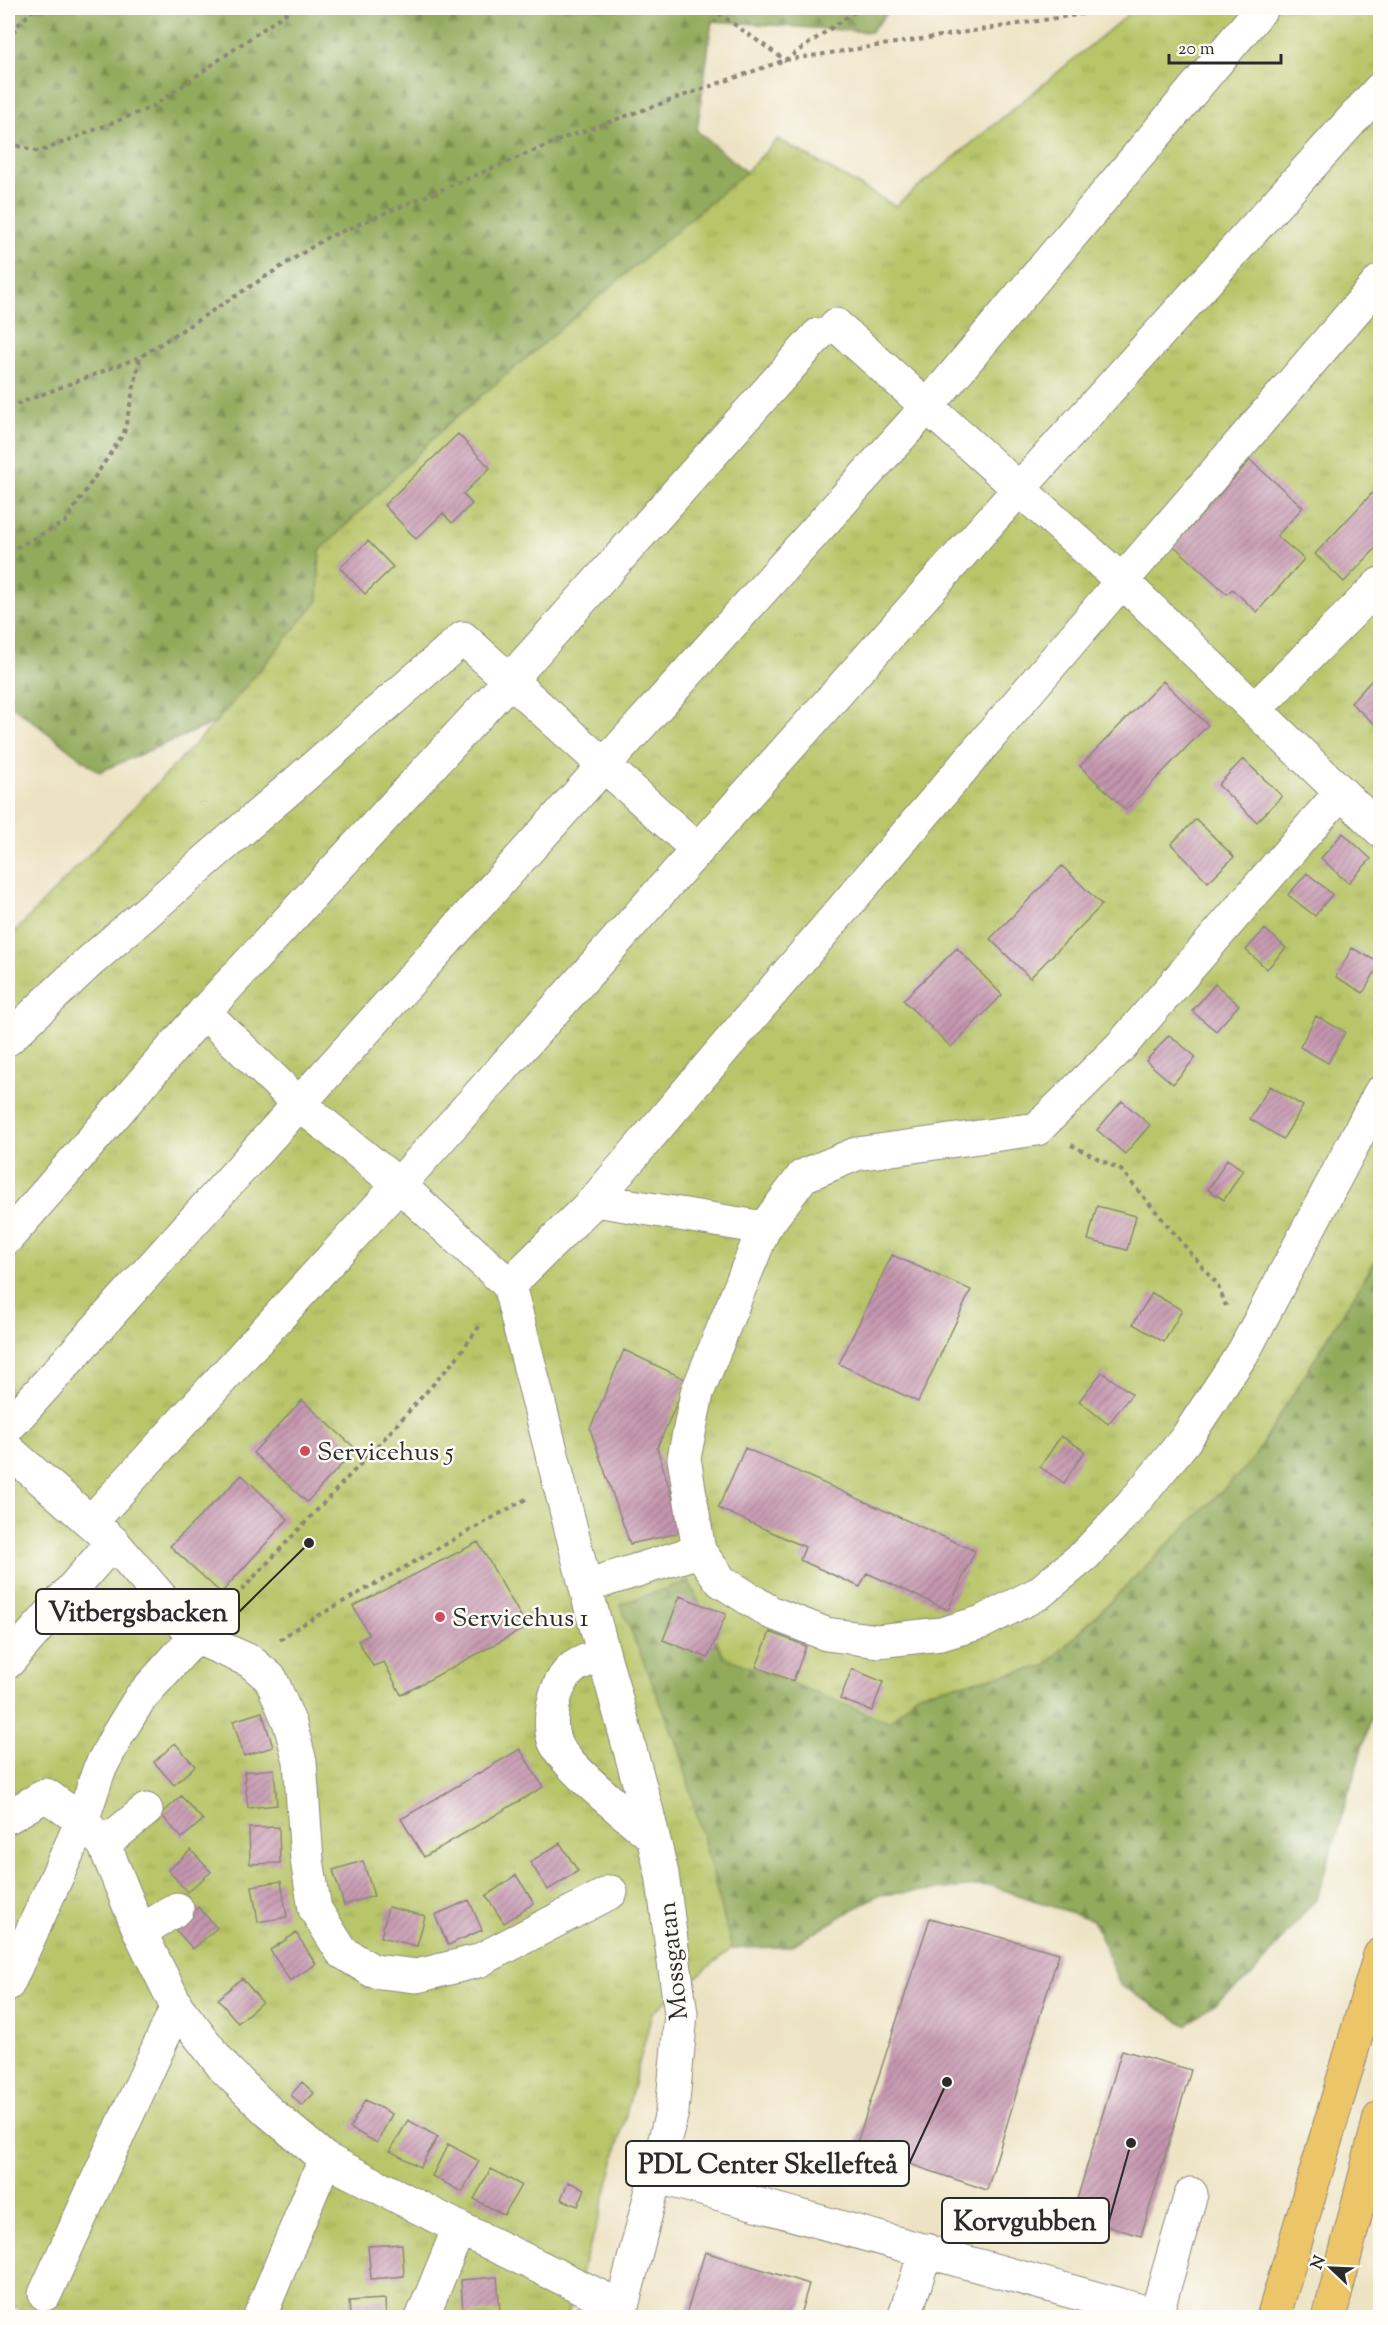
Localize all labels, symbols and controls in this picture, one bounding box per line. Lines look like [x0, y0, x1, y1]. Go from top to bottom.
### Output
scale bar [1169, 27, 1282, 65]
text: 20 m [1178, 37, 1215, 63]
place label: Servicehus 5 [317, 1435, 454, 1472]
marker: Servicehus 5 [298, 1444, 312, 1458]
callout: Vitbergsbacken [36, 1589, 239, 1634]
text: Vitbergsbacken [48, 1595, 228, 1634]
place label: Servicehus 1 [452, 1601, 589, 1638]
marker: Servicehus 1 [433, 1610, 447, 1624]
street label: Mossgatan [650, 1900, 699, 2022]
callout: PDL Center Skellefteå [626, 2141, 909, 2186]
text: PDL Center Skellefteå [638, 2147, 898, 2186]
callout: Korvgubben [942, 2198, 1109, 2243]
text: Korvgubben [954, 2204, 1096, 2243]
north arrow [1301, 2238, 1361, 2298]
text: N [1306, 2253, 1333, 2273]

